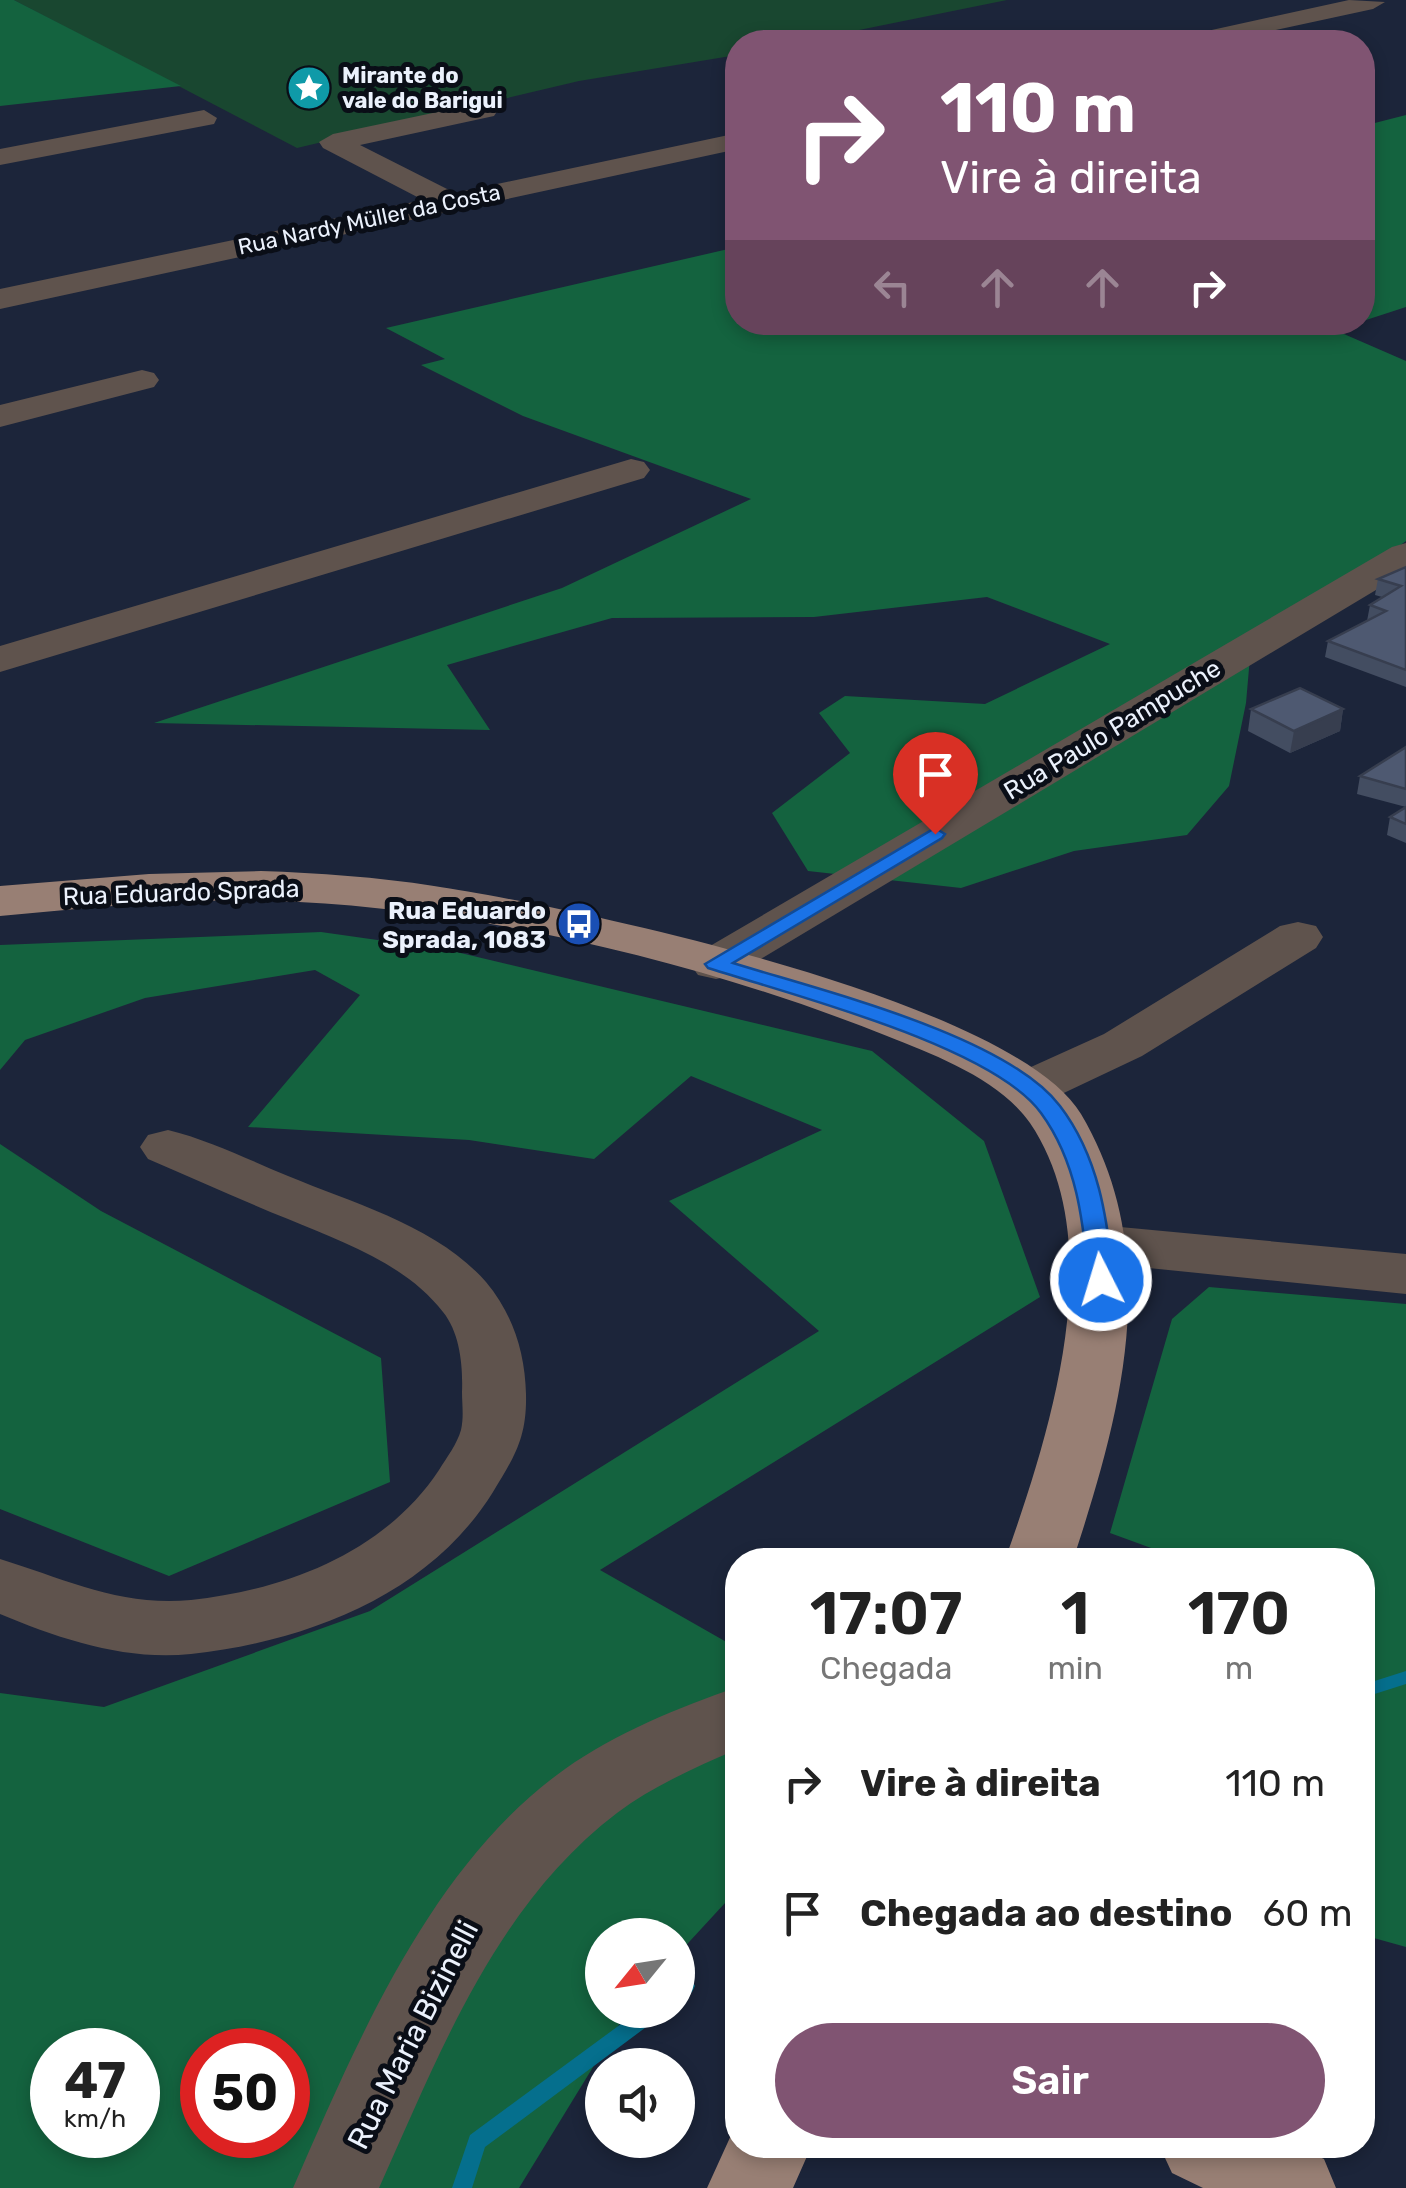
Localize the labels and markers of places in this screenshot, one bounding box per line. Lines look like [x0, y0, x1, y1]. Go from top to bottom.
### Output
place label: Mirante do vale do Barigui [342, 62, 503, 114]
place icon: Mirante do vale do Barigui [286, 65, 332, 111]
pin [893, 732, 978, 835]
place label: Rua Eduardo Sprada, 1083 [382, 896, 546, 954]
bus stop icon: Rua Eduardo Sprada, 1083 [556, 901, 602, 947]

